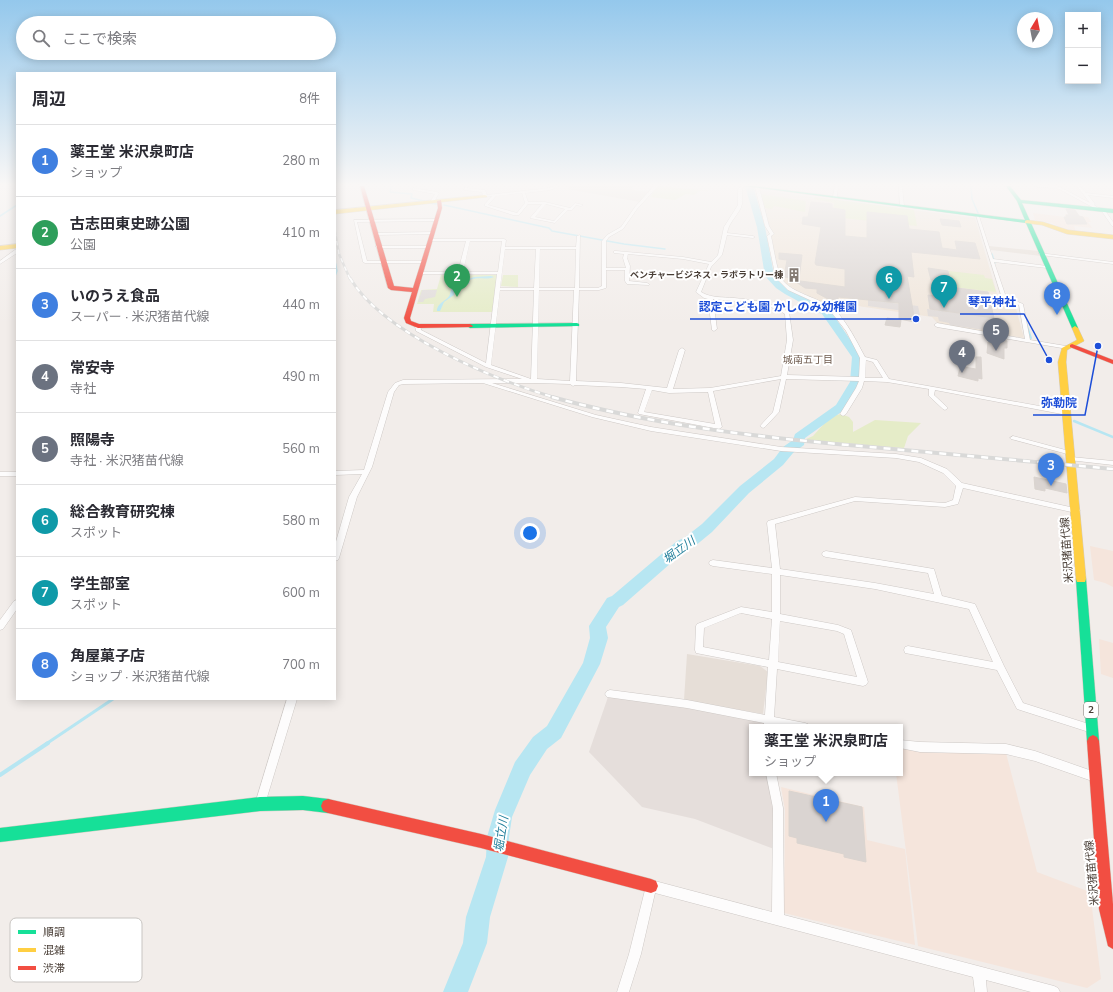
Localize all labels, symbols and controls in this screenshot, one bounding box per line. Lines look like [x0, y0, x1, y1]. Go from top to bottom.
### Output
north arrow [1017, 12, 1053, 48]
map controls [1065, 12, 1101, 84]
button: + [1065, 12, 1101, 48]
search box [16, 16, 336, 60]
icon: search [30, 27, 52, 49]
text: ここで検索 [62, 29, 137, 49]
button: − [1065, 48, 1101, 84]
text: 周辺 [32, 88, 66, 111]
text: 8件 [299, 90, 320, 108]
text: 薬王堂 米沢泉町店 [70, 142, 194, 162]
text: 1 [41, 152, 49, 170]
text: 280 m [282, 152, 320, 170]
text: ショップ [70, 164, 122, 182]
text: 古志田東史跡公園 [70, 214, 190, 234]
text: 2 [41, 224, 49, 242]
text: 410 m [282, 224, 320, 242]
text: 公園 [70, 236, 96, 254]
pin: 2 [444, 264, 470, 297]
pin: 6 [876, 266, 902, 299]
building icon: ベンチャービジネス・ラボラトリー棟 [786, 267, 802, 283]
place label: ベンチャービジネス・ラボラトリー棟 [630, 269, 783, 281]
pin: 7 [931, 275, 957, 308]
pin: 8 [1044, 282, 1070, 315]
text: いのうえ食品 [70, 286, 160, 306]
callout: 琴平神社 [960, 290, 1024, 314]
text: 琴平神社 [968, 294, 1016, 310]
callout: 認定こども園 かしのみ幼稚園 [690, 295, 866, 319]
text: 3 [41, 296, 49, 314]
text: 440 m [282, 296, 320, 314]
text: 認定こども園 かしのみ幼稚園 [698, 299, 858, 315]
text: スーパー · 米沢猪苗代線 [70, 308, 210, 326]
pin: 5 [983, 318, 1009, 351]
pin: 4 [949, 340, 975, 373]
district label: 城南五丁目 [783, 353, 833, 367]
text: 常安寺 [70, 358, 115, 378]
text: 4 [41, 368, 49, 386]
text: 490 m [282, 368, 320, 386]
text: 寺社 [70, 380, 96, 398]
callout: 弥勒院 [1033, 391, 1085, 415]
text: 弥勒院 [1041, 395, 1077, 411]
text: 照陽寺 [70, 430, 115, 450]
text: 5 [41, 440, 49, 458]
text: 560 m [282, 440, 320, 458]
text: 寺社 · 米沢猪苗代線 [70, 452, 184, 470]
pin: 3 [1038, 453, 1064, 486]
text: 総合教育研究棟 [70, 502, 175, 522]
text: 6 [41, 512, 49, 530]
text: 580 m [282, 512, 320, 530]
street label: 米沢猪苗代線 [1057, 517, 1077, 583]
your location [520, 523, 540, 543]
text: スポット [70, 524, 122, 542]
water label: 堀立川 [660, 532, 700, 567]
text: 学生部室 [70, 574, 130, 594]
text: 7 [41, 584, 49, 602]
text: 600 m [282, 584, 320, 602]
text: スポット [70, 596, 122, 614]
text: 角屋菓子店 [70, 646, 145, 666]
text: 8 [41, 656, 49, 674]
text: 700 m [282, 656, 320, 674]
text: ショップ · 米沢猪苗代線 [70, 668, 210, 686]
road number: 2 [1084, 702, 1098, 718]
popup [749, 724, 903, 776]
text: 薬王堂 米沢泉町店 [764, 731, 888, 751]
text: ショップ [764, 753, 816, 771]
pin: 1 [813, 789, 839, 822]
water label: 堀立川 [490, 813, 512, 853]
street label: 米沢猪苗代線 [1082, 839, 1102, 907]
legend [10, 918, 142, 982]
text: 順調 [43, 925, 65, 940]
text: 混雑 [43, 943, 65, 958]
text: 渋滞 [43, 961, 65, 976]

